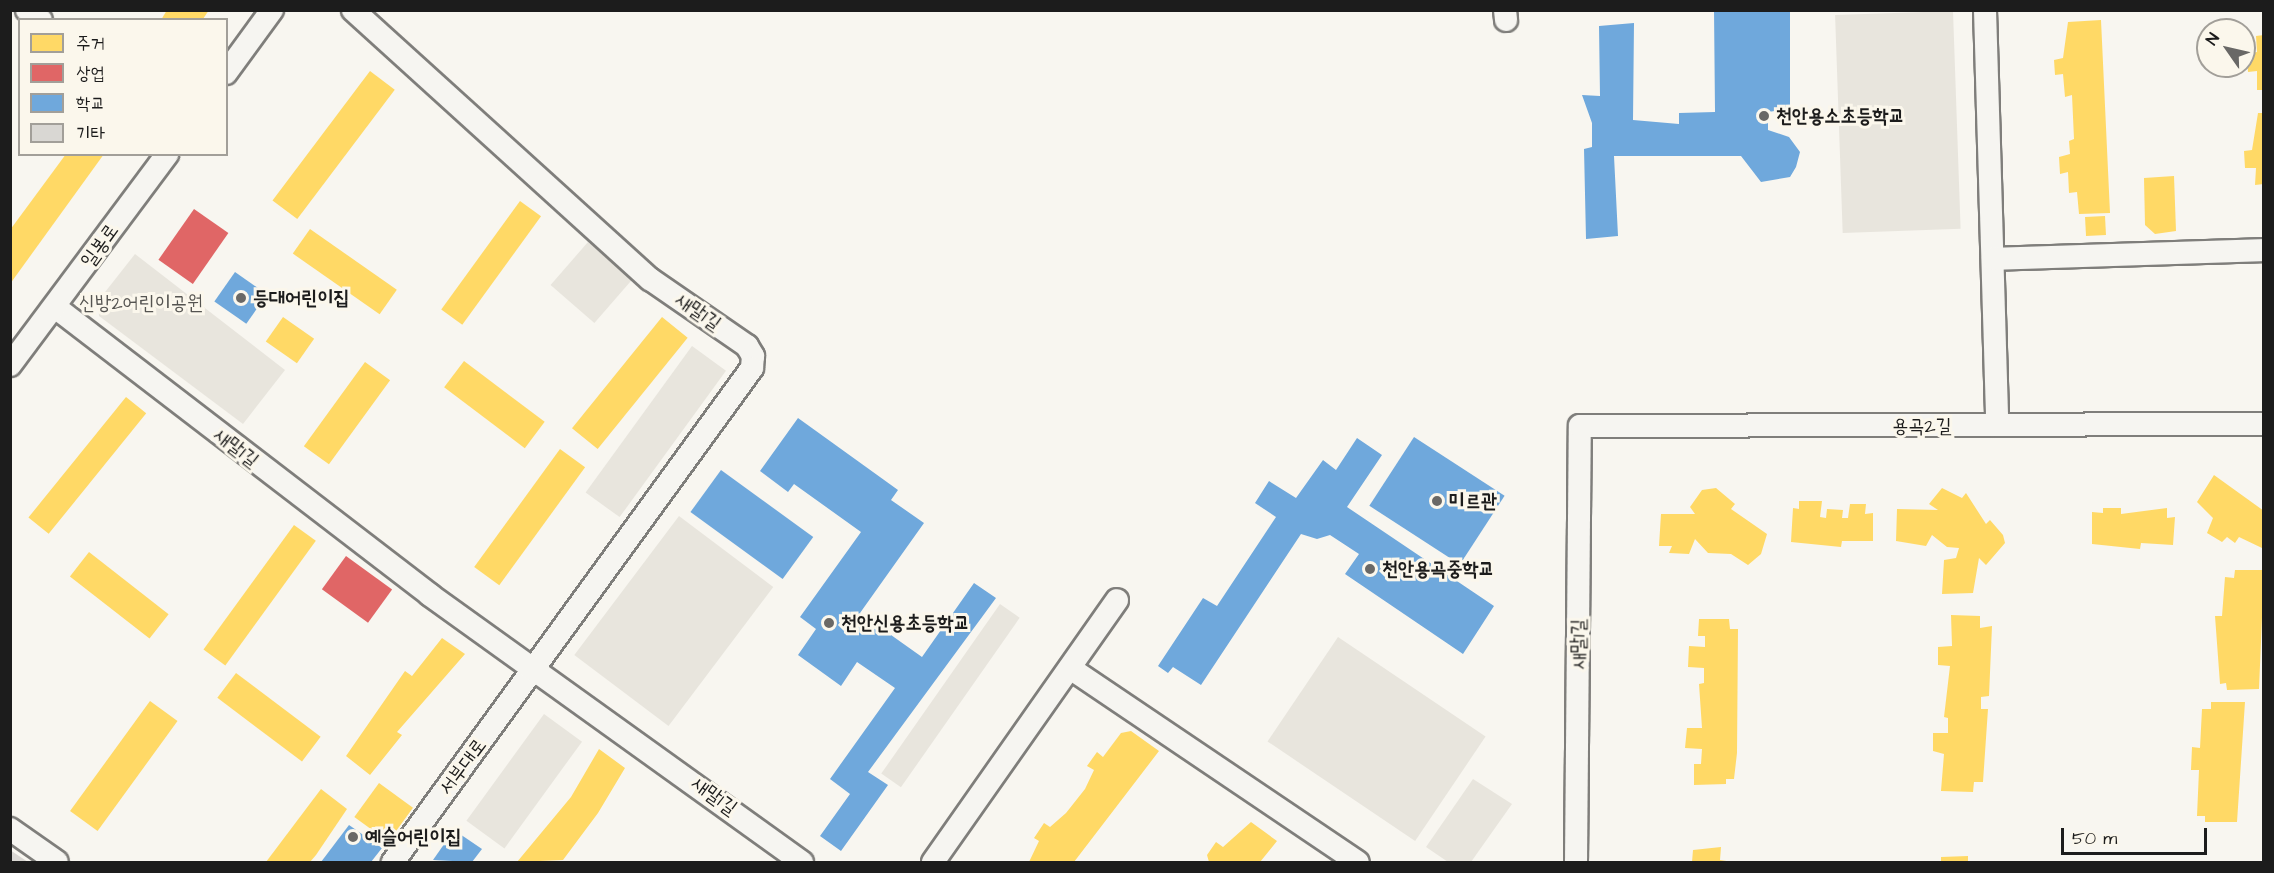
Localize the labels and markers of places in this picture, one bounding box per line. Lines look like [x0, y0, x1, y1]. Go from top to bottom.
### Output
place label: 천안용소초등학교 [1776, 104, 1905, 128]
marker: 천안용소초등학교 [1757, 109, 1771, 123]
place label: 등대어린이집 [253, 286, 350, 310]
marker: 등대어린이집 [234, 291, 248, 305]
place label: 미르관 [1449, 489, 1497, 513]
marker: 미르관 [1430, 494, 1444, 508]
place label: 천안용곡중학교 [1382, 557, 1495, 581]
marker: 천안용곡중학교 [1363, 562, 1377, 576]
place label: 천안신용초등학교 [841, 611, 970, 635]
marker: 천안신용초등학교 [822, 616, 836, 630]
place label: 예슬어린이집 [365, 825, 462, 849]
marker: 예슬어린이집 [346, 830, 360, 844]

